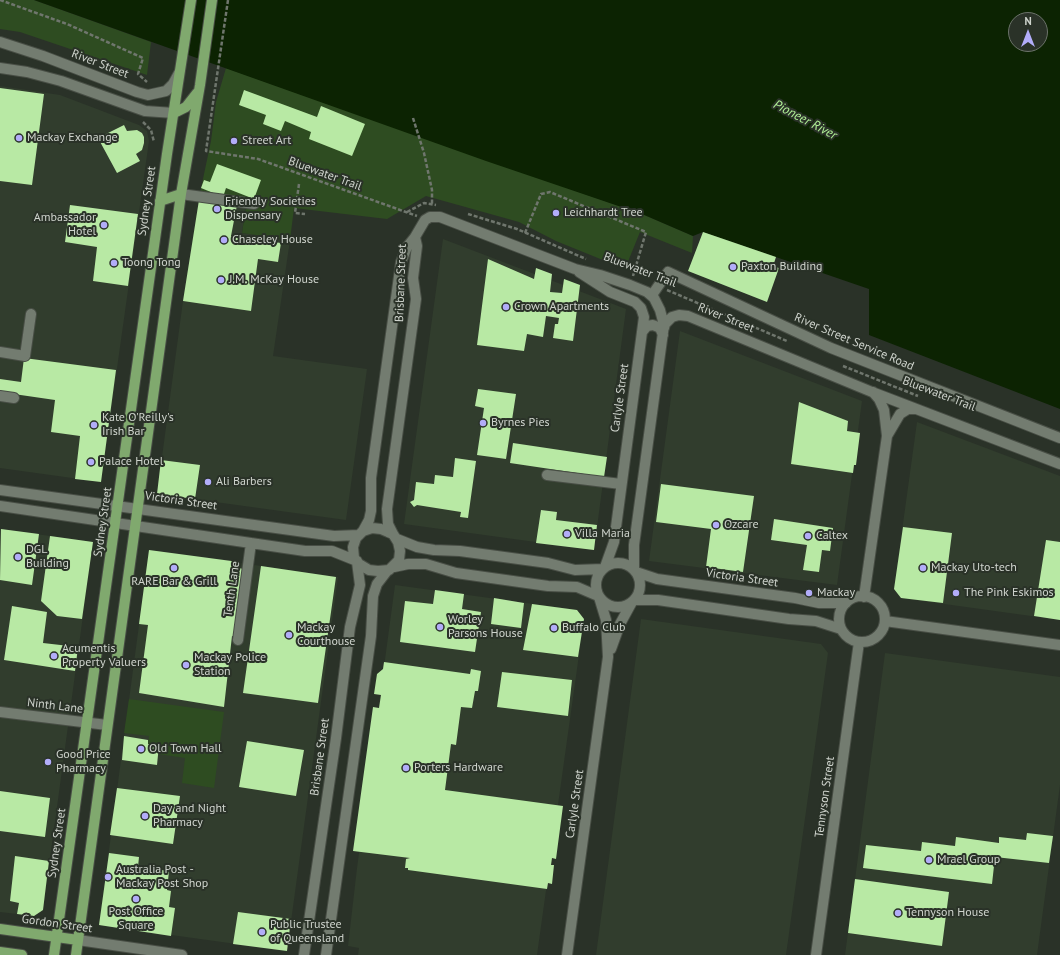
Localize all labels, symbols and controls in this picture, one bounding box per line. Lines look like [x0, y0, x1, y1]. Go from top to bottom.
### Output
north arrow [1008, 12, 1048, 52]
text: N [1024, 14, 1032, 28]
street label: River Street [69, 47, 131, 81]
water label: Pioneer River [771, 97, 839, 143]
place label: Mackay Exchange [27, 131, 118, 145]
marker: Mackay Exchange [14, 133, 24, 143]
place label: Street Art [242, 134, 291, 148]
marker: Street Art [229, 136, 239, 146]
street label: Bluewater Trail [286, 154, 364, 194]
street label: Sydney Street [135, 165, 159, 237]
place label: Friendly Societies Dispensary [225, 195, 316, 223]
marker: Friendly Societies Dispensary [212, 204, 222, 214]
place label: Leichhardt Tree [564, 206, 643, 220]
marker: Leichhardt Tree [551, 208, 561, 218]
place label: Ambassador Hotel [34, 211, 96, 239]
marker: Ambassador Hotel [99, 220, 109, 230]
place label: Chaseley House [232, 233, 313, 247]
marker: Chaseley House [219, 235, 229, 245]
street label: Brisbane Street [392, 244, 410, 322]
street label: Bluewater Trail [601, 249, 679, 291]
place label: Toong Tong [122, 256, 181, 270]
marker: Toong Tong [109, 258, 119, 268]
place label: Paxton Building [741, 260, 822, 274]
marker: Paxton Building [728, 262, 738, 272]
place label: J.M. McKay House [229, 273, 319, 287]
marker: J.M. McKay House [216, 275, 226, 285]
place label: Crown Apartments [514, 300, 609, 314]
street label: River Street [695, 300, 757, 336]
marker: Crown Apartments [501, 302, 511, 312]
street label: River Street Service Road [792, 310, 916, 374]
street label: Carlyle Street [608, 363, 632, 433]
street label: Bluewater Trail [900, 373, 978, 415]
place label: Kate O'Reilly's Irish Bar [102, 411, 174, 439]
place label: Byrnes Pies [491, 416, 550, 430]
marker: Byrnes Pies [478, 418, 488, 428]
marker: Kate O'Reilly's Irish Bar [89, 420, 99, 430]
place label: Palace Hotel [99, 455, 163, 469]
marker: Palace Hotel [86, 457, 96, 467]
place label: Ali Barbers [216, 475, 272, 489]
marker: Ali Barbers [203, 477, 213, 487]
street label: Sydney Street [91, 486, 115, 558]
street label: Victoria Street [144, 489, 218, 513]
place label: Ozcare [724, 518, 759, 532]
marker: Ozcare [711, 520, 721, 530]
place label: Villa Maria [575, 527, 630, 541]
marker: Villa Maria [562, 529, 572, 539]
place label: Caltex [816, 529, 848, 543]
marker: Caltex [803, 531, 813, 541]
place label: DGL Building [26, 543, 69, 571]
marker: DGL Building [13, 552, 23, 562]
street label: Tenth Lane [221, 560, 243, 618]
place label: Mackay Uto-tech [931, 561, 1017, 575]
marker: RARE Bar & Grill [169, 563, 179, 573]
marker: Mackay Uto-tech [918, 563, 928, 573]
street label: Victoria Street [705, 566, 779, 590]
place label: RARE Bar & Grill [131, 575, 217, 589]
place label: Mackay [817, 586, 855, 600]
place label: The Pink Eskimos [964, 586, 1054, 600]
marker: Mackay [804, 588, 814, 598]
marker: The Pink Eskimos [951, 588, 961, 598]
place label: Worley Parsons House [448, 613, 523, 641]
place label: Mackay Courthouse [297, 621, 355, 649]
place label: Buffalo Club [562, 621, 626, 635]
marker: Worley Parsons House [435, 622, 445, 632]
marker: Buffalo Club [549, 623, 559, 633]
marker: Mackay Courthouse [284, 630, 294, 640]
place label: Acumentis Property Valuers [62, 642, 146, 670]
marker: Acumentis Property Valuers [49, 651, 59, 661]
place label: Mackay Police Station [194, 651, 266, 679]
marker: Mackay Police Station [181, 660, 191, 670]
street label: Ninth Lane [26, 695, 84, 717]
street label: Brisbane Street [307, 717, 333, 797]
place label: Old Town Hall [149, 742, 221, 756]
marker: Old Town Hall [136, 744, 146, 754]
place label: Good Price Pharmacy [56, 748, 111, 776]
street label: Tennyson Street [812, 755, 838, 839]
marker: Good Price Pharmacy [43, 757, 53, 767]
place label: Porters Hardware [414, 761, 503, 775]
marker: Porters Hardware [401, 763, 411, 773]
street label: Carlyle Street [563, 769, 587, 839]
place label: Day and Night Pharmacy [153, 802, 226, 830]
street label: Sydney Street [45, 807, 69, 879]
marker: Day and Night Pharmacy [140, 811, 150, 821]
place label: Mrael Group [937, 853, 1000, 867]
marker: Mrael Group [924, 855, 934, 865]
place label: Australia Post - Mackay Post Shop [116, 863, 208, 891]
marker: Australia Post - Mackay Post Shop [103, 872, 113, 882]
marker: Post Office Square [131, 894, 141, 904]
place label: Post Office Square [109, 905, 163, 933]
place label: Tennyson House [906, 906, 989, 920]
marker: Tennyson House [893, 908, 903, 918]
street label: Gordon Street [21, 912, 93, 936]
place label: Public Trustee of Queensland [270, 918, 344, 946]
marker: Public Trustee of Queensland [257, 927, 267, 937]

